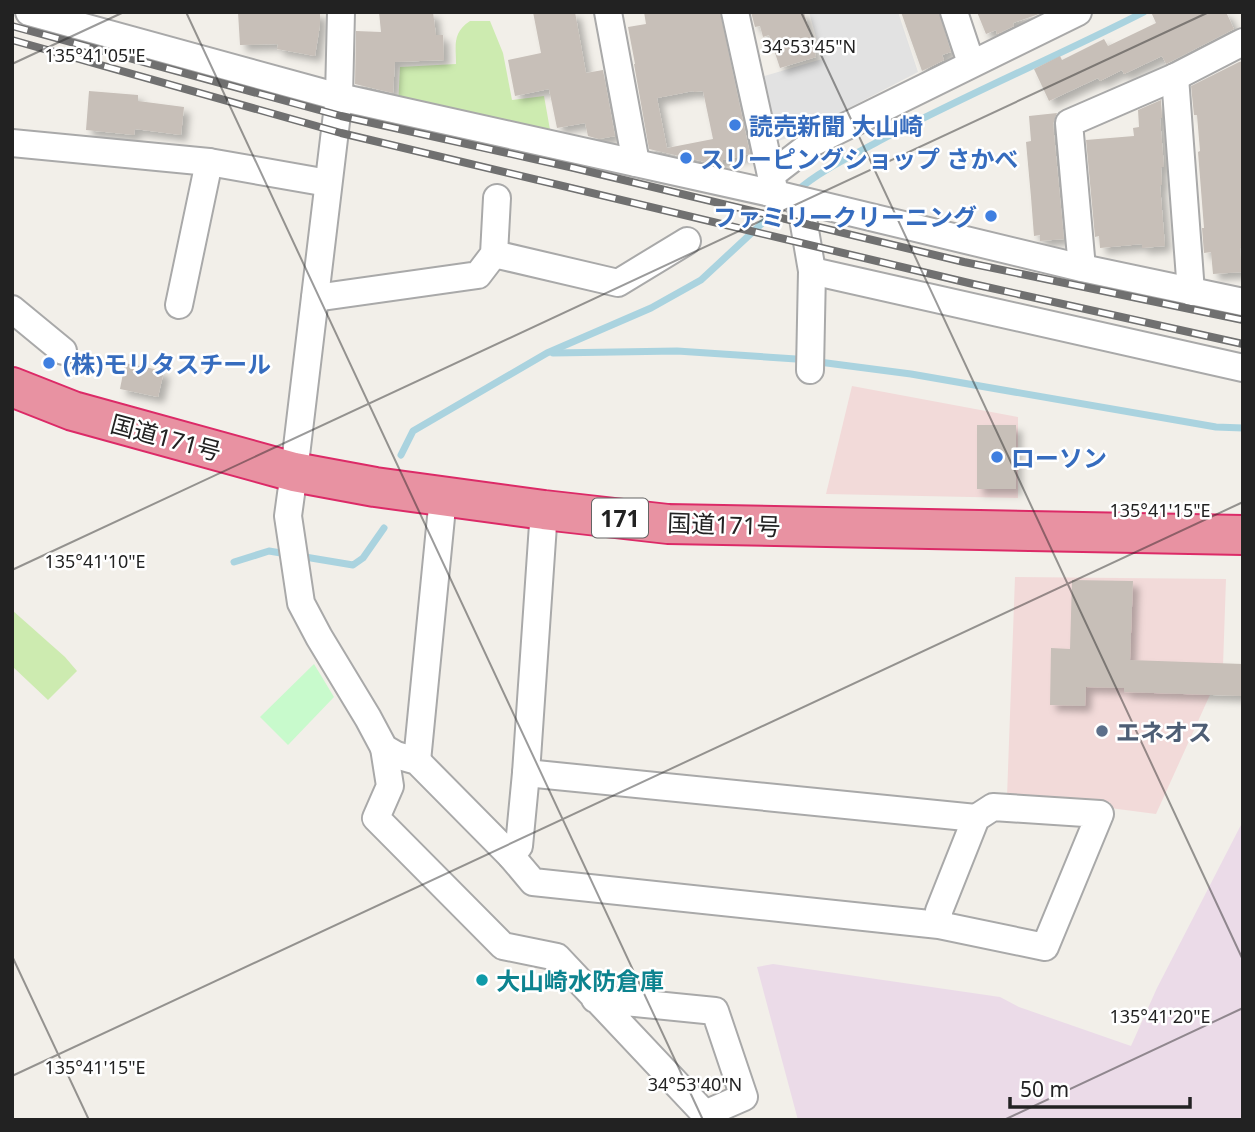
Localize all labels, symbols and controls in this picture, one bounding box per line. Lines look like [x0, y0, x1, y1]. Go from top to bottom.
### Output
text: 34°53'45"N [762, 34, 856, 58]
text: 135°41'05"E [44, 43, 146, 67]
place label: 読売新聞 大山崎 [749, 109, 923, 142]
marker: 読売新聞 大山崎 [727, 117, 743, 133]
place label: スリーピングショップ さかべ [700, 142, 1018, 175]
marker: スリーピングショップ さかべ [678, 150, 694, 166]
place label: ファミリークリーニング [713, 200, 977, 233]
marker: ファミリークリーニング [983, 208, 999, 224]
place label: (株)モリタスチール [63, 347, 271, 380]
marker: (株)モリタスチール [41, 355, 57, 371]
street label: 国道171号 [107, 406, 225, 468]
place label: ローソン [1011, 441, 1107, 474]
marker: ローソン [989, 449, 1005, 465]
road number: 171 [592, 498, 648, 538]
text: 135°41'15"E [1109, 498, 1211, 522]
street label: 国道171号 [667, 506, 781, 542]
text: 135°41'10"E [44, 549, 146, 573]
place label: エネオス [1116, 715, 1212, 748]
marker: エネオス [1094, 723, 1110, 739]
place label: 大山崎水防倉庫 [496, 964, 664, 997]
marker: 大山崎水防倉庫 [474, 972, 490, 988]
text: 135°41'20"E [1109, 1004, 1211, 1028]
text: 135°41'15"E [44, 1055, 146, 1079]
scale bar [1010, 1066, 1190, 1110]
text: 34°53'40"N [648, 1072, 742, 1096]
text: 50 m [1020, 1075, 1069, 1103]

